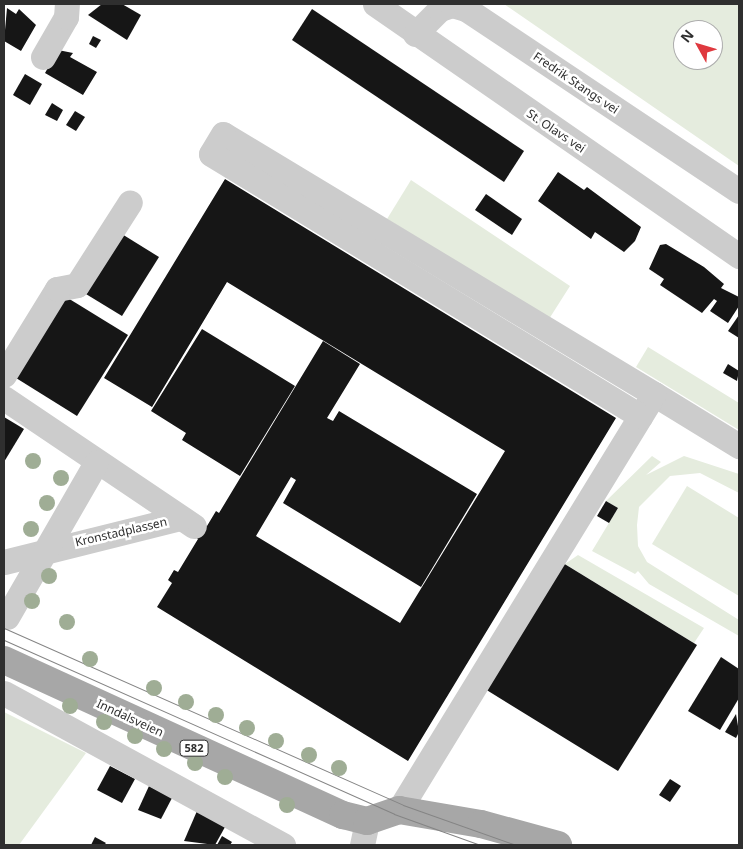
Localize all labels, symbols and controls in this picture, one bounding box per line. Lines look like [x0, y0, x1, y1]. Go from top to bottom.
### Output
north arrow [673, 20, 723, 70]
text: N [676, 25, 698, 46]
street label: Fredrik Stangs vei [531, 49, 621, 117]
street label: St. Olavs vei [524, 106, 588, 156]
street label: Kronstadplassen [74, 514, 168, 550]
street label: Inndalsveien [94, 696, 166, 740]
road number: 582 [179, 740, 209, 756]

